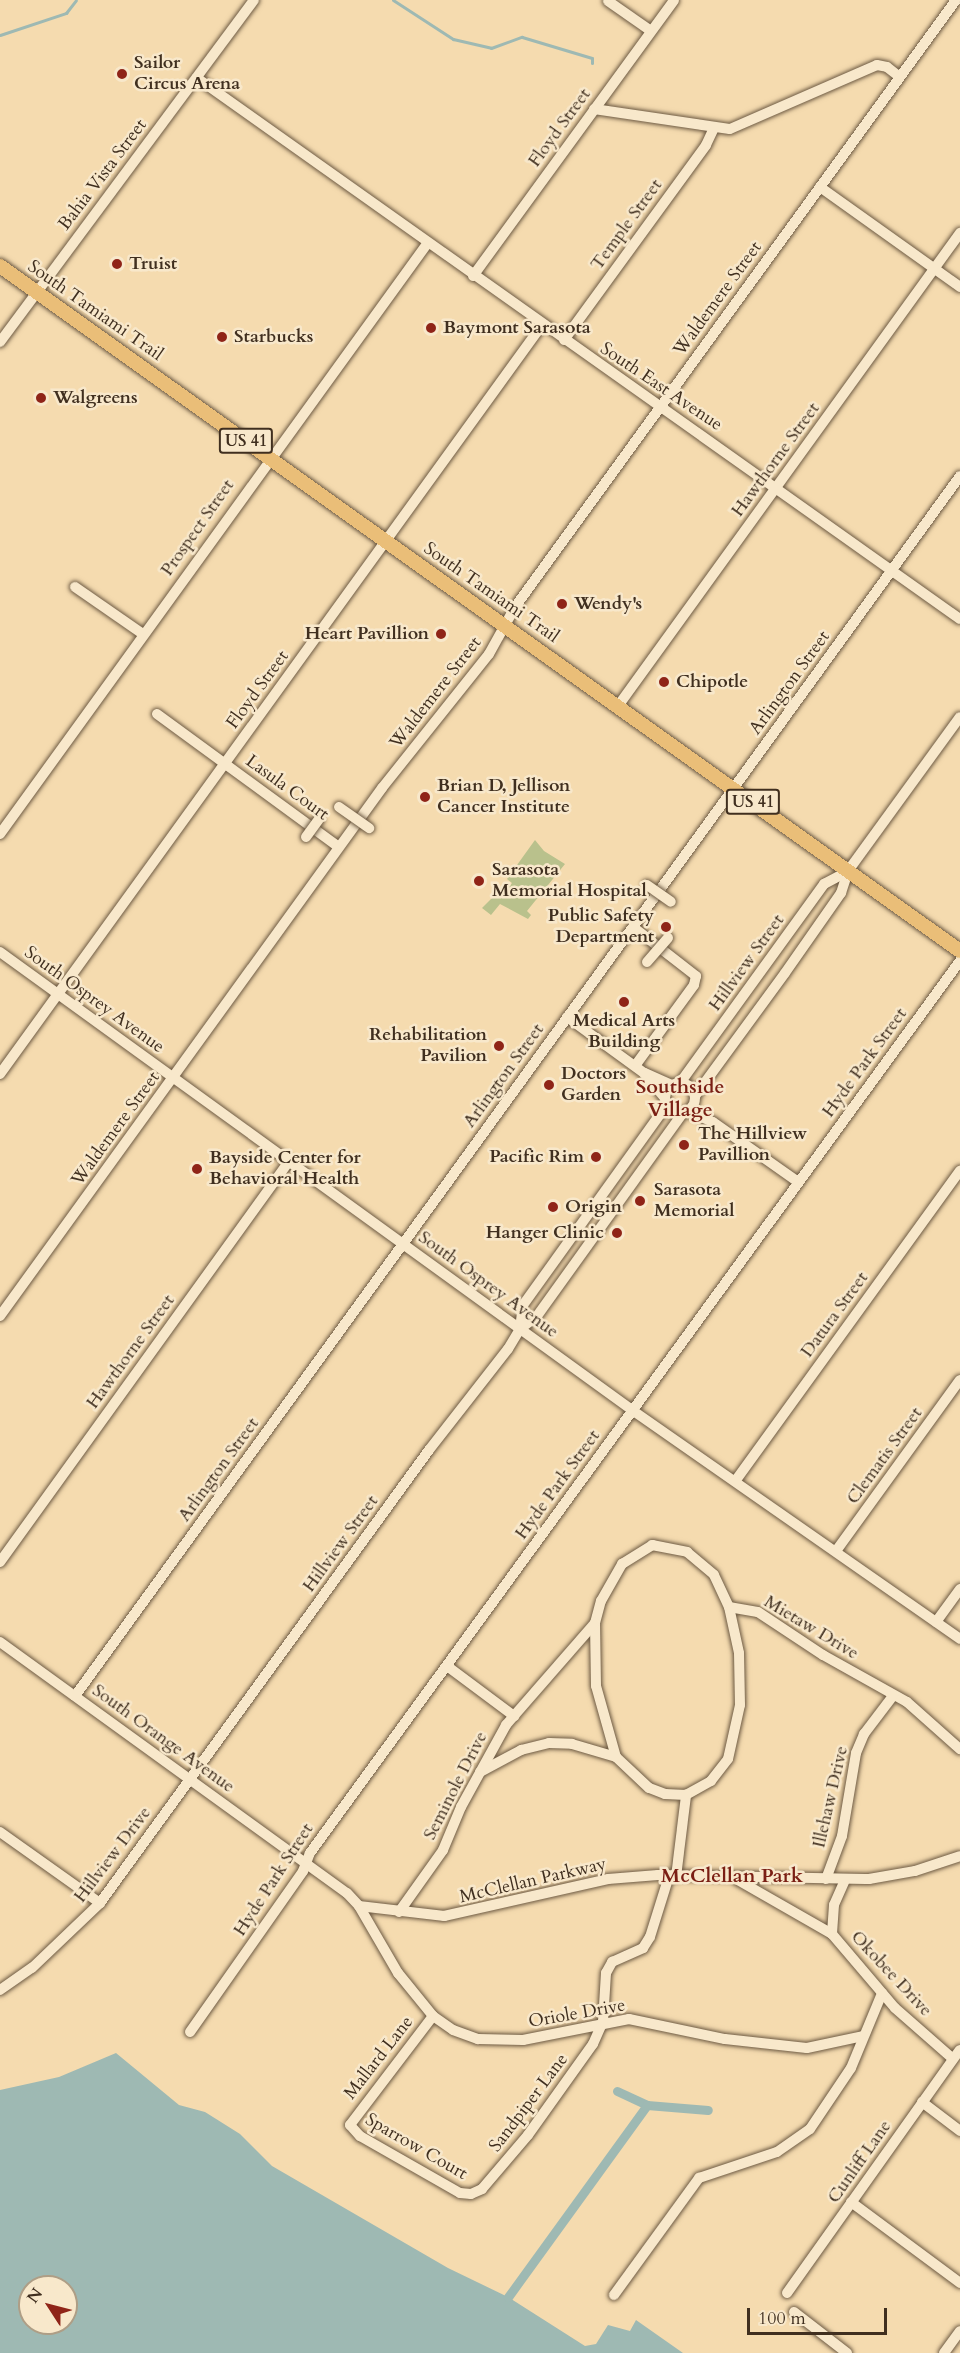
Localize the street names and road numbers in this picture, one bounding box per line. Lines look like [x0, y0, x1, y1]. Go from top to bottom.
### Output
street label: Floyd Street [524, 85, 596, 171]
street label: Bahia Vista Street [54, 115, 152, 235]
street label: Temple Street [587, 175, 667, 275]
street label: Waldemere Street [669, 238, 767, 360]
street label: South Tamiami Trail [23, 256, 167, 366]
street label: South East Avenue [596, 338, 726, 436]
street label: Hawthorne Street [727, 399, 825, 521]
road number: US 41 [218, 428, 274, 454]
street label: Prospect Street [157, 476, 239, 580]
street label: South Tamiami Trail [419, 538, 563, 648]
street label: Arlington Street [745, 627, 835, 739]
street label: Waldemere Street [386, 633, 486, 753]
street label: Floyd Street [222, 647, 294, 733]
street label: Lasula Court [241, 751, 333, 825]
road number: US 41 [724, 789, 782, 815]
street label: Hillview Street [705, 910, 789, 1016]
street label: South Osprey Avenue [20, 942, 168, 1058]
street label: Hyde Park Street [818, 1004, 912, 1122]
street label: Arlington Street [459, 1020, 549, 1132]
street label: Waldemere Street [67, 1068, 165, 1190]
street label: South Osprey Avenue [414, 1227, 562, 1343]
street label: Datura Street [797, 1268, 873, 1362]
street label: Hawthorne Street [82, 1291, 180, 1413]
street label: Clematis Street [843, 1403, 927, 1509]
street label: Arlington Street [174, 1414, 264, 1526]
street label: Hyde Park Street [511, 1426, 605, 1544]
street label: Hillview Street [299, 1491, 383, 1597]
street label: Mietaw Drive [760, 1591, 862, 1665]
street label: South Orange Avenue [88, 1680, 238, 1798]
street label: Seminole Drive [419, 1728, 493, 1844]
street label: Illehaw Drive [809, 1744, 853, 1850]
street label: Hillview Drive [70, 1803, 156, 1907]
street label: Hyde Park Street [230, 1820, 318, 1940]
street label: McClellan Parkway [457, 1854, 609, 1908]
street label: Okobee Drive [846, 1927, 936, 2021]
street label: Oriole Drive [527, 1995, 627, 2033]
street label: Mallard Lane [340, 2012, 418, 2104]
street label: Sandpiper Lane [485, 2050, 573, 2156]
street label: Sparrow Court [361, 2109, 471, 2185]
street label: Cunliff Lane [824, 2116, 896, 2208]

